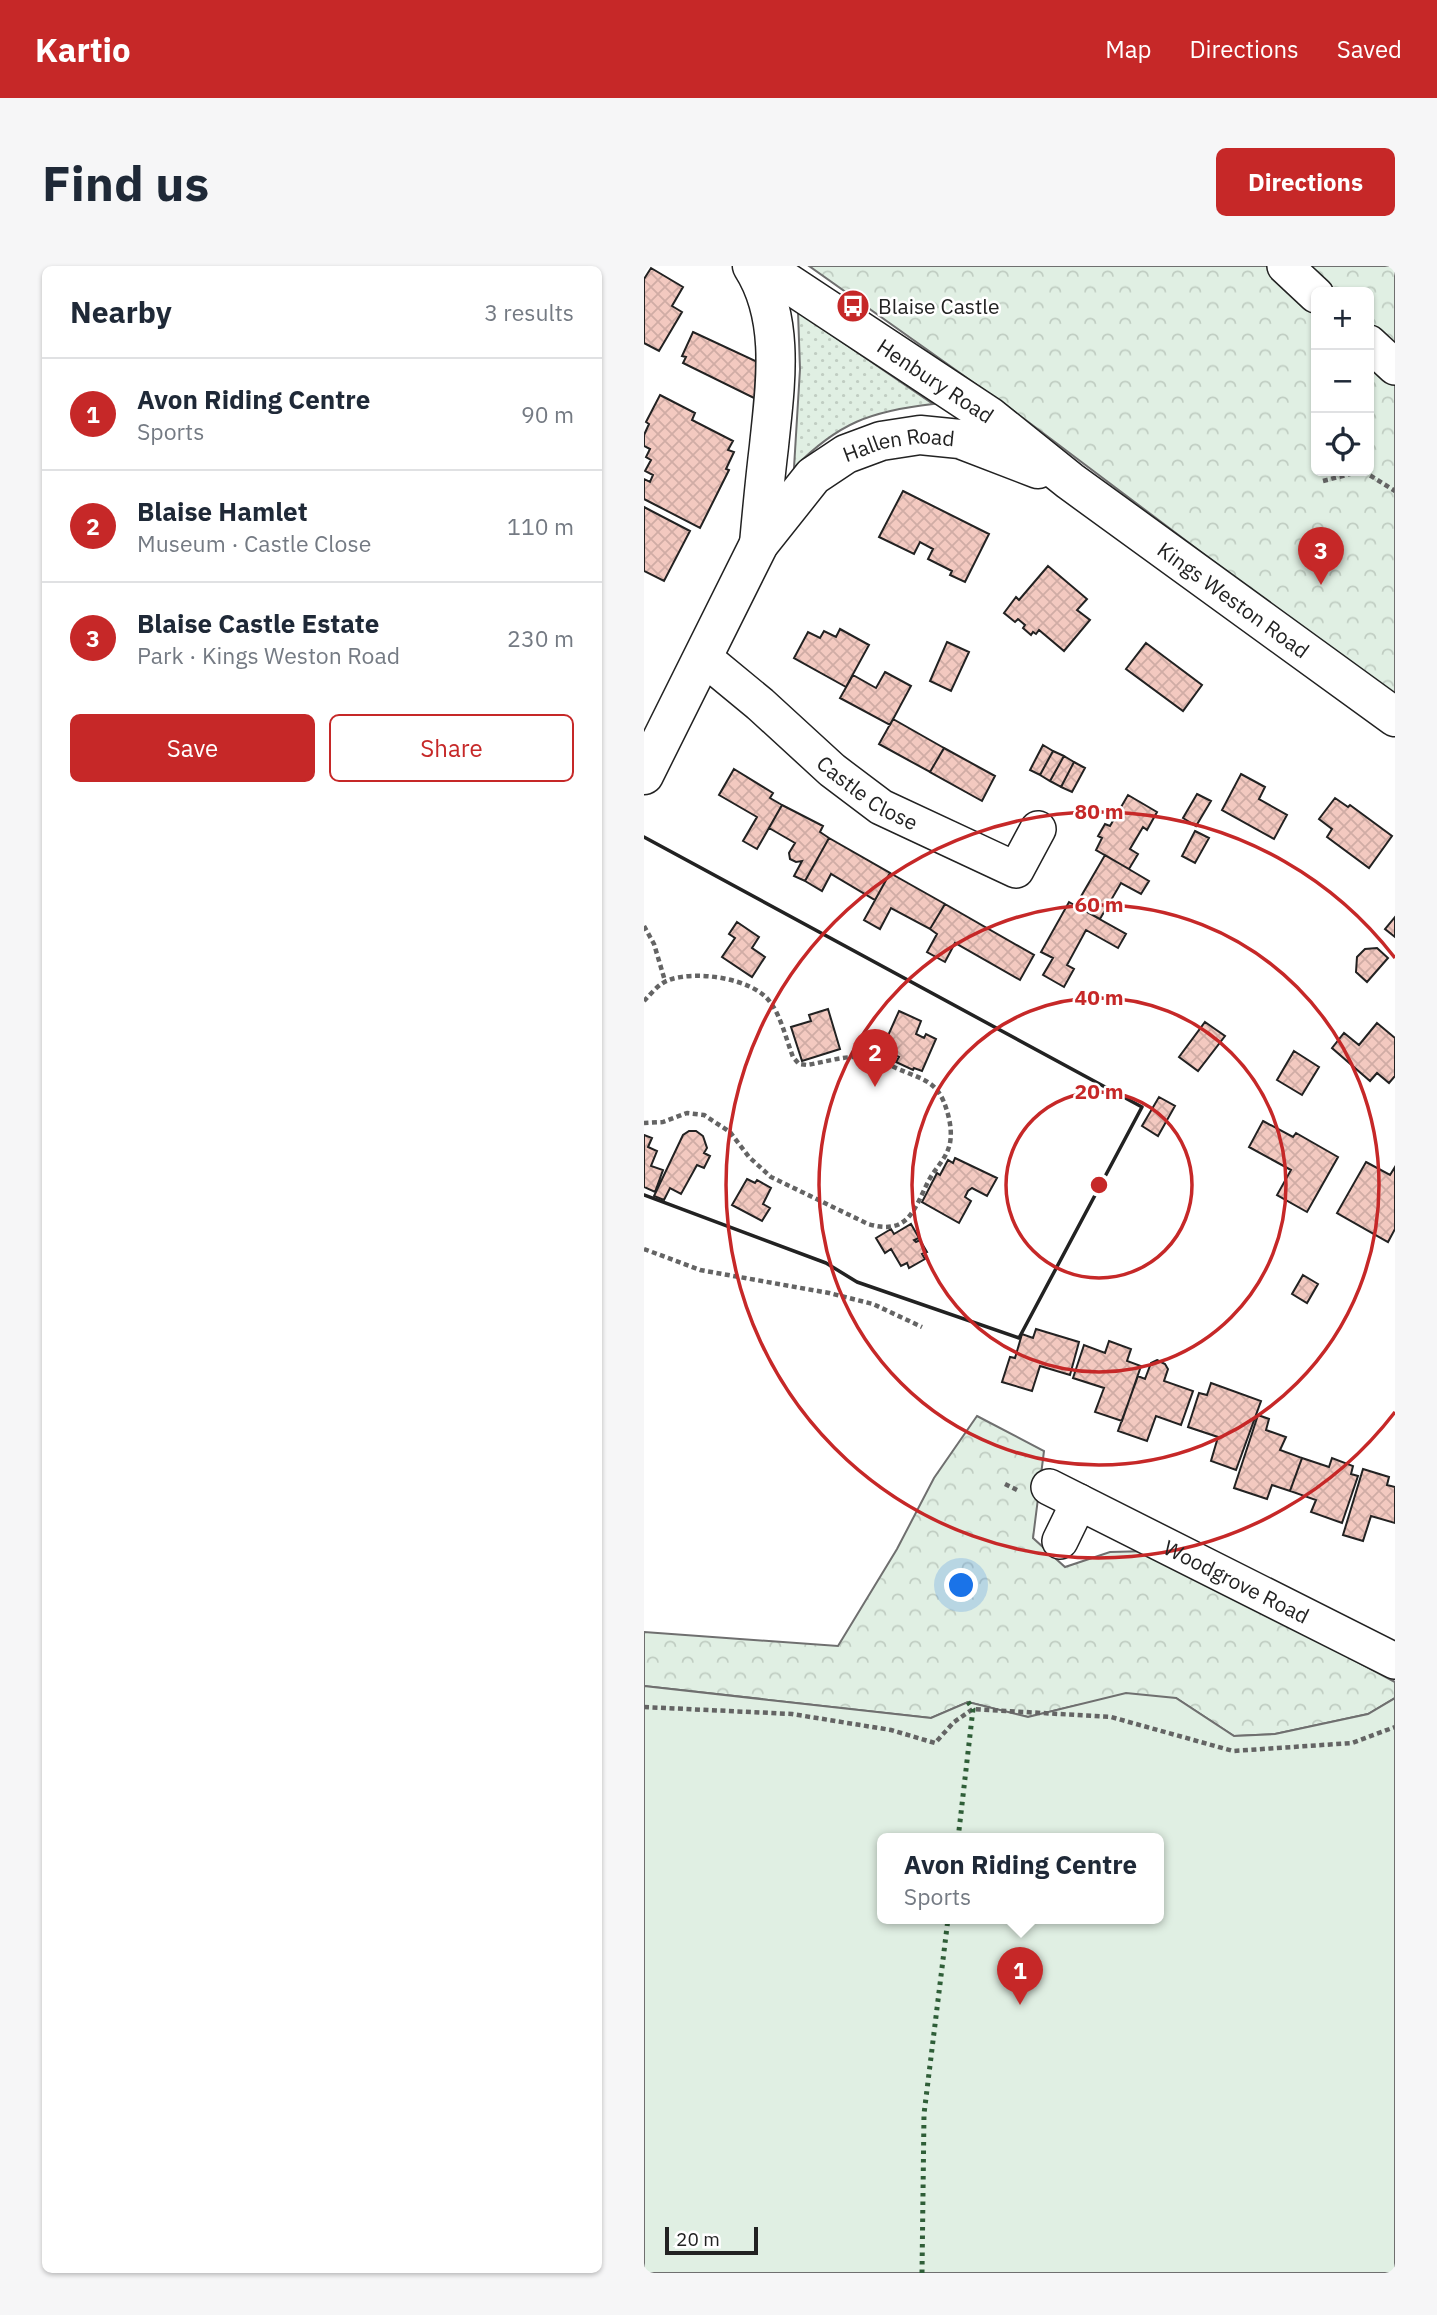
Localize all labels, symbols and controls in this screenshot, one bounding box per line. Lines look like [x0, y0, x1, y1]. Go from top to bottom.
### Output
text: Kartio [35, 28, 131, 71]
text: Map [1105, 33, 1151, 65]
text: Directions [1189, 33, 1299, 65]
text: Saved [1337, 33, 1402, 65]
button: Directions [1216, 148, 1395, 216]
text: Find us [42, 151, 209, 214]
bus stop icon: Blaise Castle [834, 287, 872, 325]
map controls [1311, 287, 1374, 476]
button: + [1311, 287, 1374, 350]
text: Nearby [70, 292, 172, 331]
place label: Blaise Castle [878, 292, 1000, 320]
text: 3 results [484, 297, 574, 327]
street label: Henbury Road [872, 332, 999, 429]
button: − [1311, 350, 1374, 413]
text: Avon Riding Centre [137, 382, 370, 416]
text: 1 [86, 399, 100, 429]
text: 90 m [521, 399, 574, 429]
button: locate [1311, 413, 1374, 476]
text: Sports [137, 416, 204, 446]
street label: Hallen Road [839, 421, 956, 468]
text: Blaise Hamlet [137, 494, 308, 528]
text: 2 [86, 511, 100, 541]
text: 110 m [507, 511, 574, 541]
pin: 3 [1298, 527, 1344, 585]
text: Museum · Castle Close [137, 528, 371, 558]
street label: Kings Weston Road [1152, 535, 1315, 664]
text: Blaise Castle Estate [137, 606, 379, 640]
text: 3 [86, 623, 100, 653]
text: 230 m [507, 623, 574, 653]
text: Park · Kings Weston Road [137, 640, 400, 670]
button: Save [70, 714, 315, 782]
button: Share [329, 714, 574, 782]
street label: Castle Close [811, 749, 922, 836]
text: 80 m [1075, 797, 1123, 825]
text: 60 m [1075, 890, 1123, 918]
text: 40 m [1075, 983, 1123, 1011]
pin: 2 [852, 1029, 898, 1087]
text: 20 m [1075, 1077, 1123, 1105]
centre of rings [1087, 1173, 1111, 1197]
street label: Woodgrove Road [1159, 1533, 1314, 1630]
your location [944, 1568, 978, 1602]
popup [877, 1833, 1164, 1924]
text: Avon Riding Centre [904, 1847, 1137, 1881]
text: Sports [904, 1881, 971, 1911]
pin: 1 [997, 1947, 1043, 2005]
scale bar [665, 2224, 758, 2256]
text: 20 m [676, 2227, 720, 2251]

